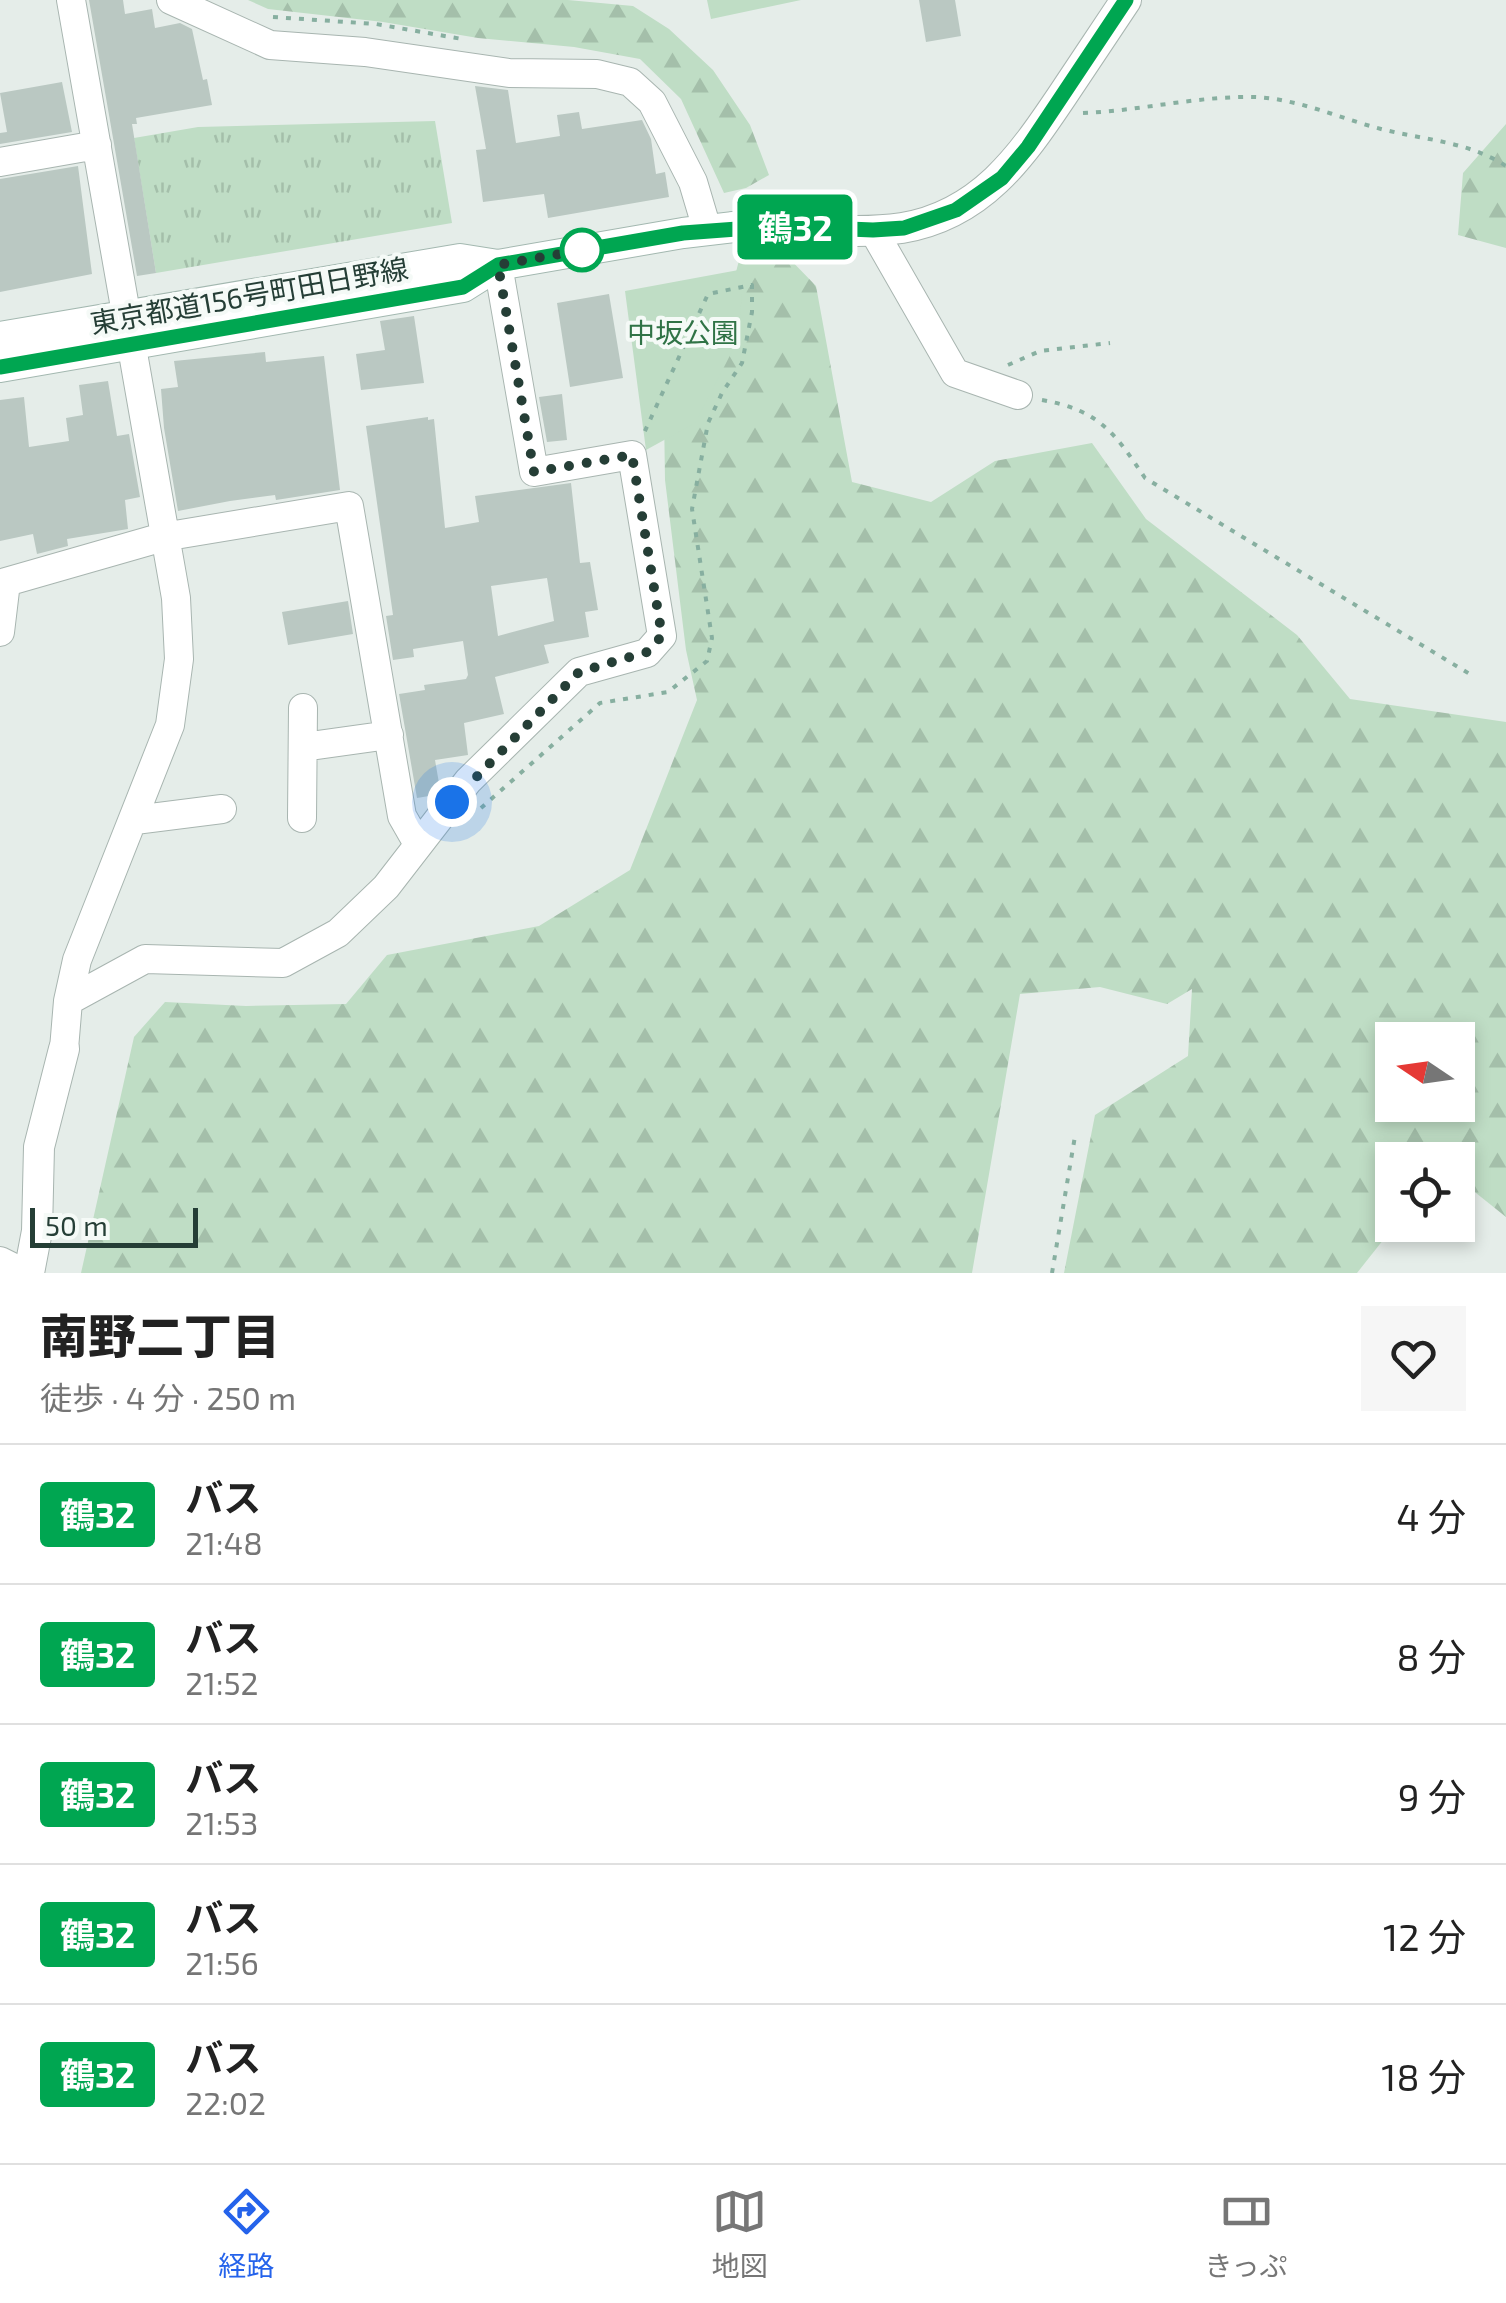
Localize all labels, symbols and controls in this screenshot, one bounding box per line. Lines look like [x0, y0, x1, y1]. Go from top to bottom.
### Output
line badge: 鶴32 [738, 194, 852, 260]
text: 鶴32 [757, 206, 833, 248]
unlabelled marker [561, 229, 603, 271]
street label: 東京都道156号町田日野線 [87, 250, 411, 340]
park label: 中坂公園 [627, 315, 739, 349]
your location [427, 777, 477, 827]
north arrow [1375, 1022, 1475, 1122]
map controls [1375, 1022, 1475, 1242]
button: locate [1375, 1142, 1475, 1242]
scale bar [30, 1203, 198, 1248]
text: 50 m [45, 1208, 108, 1242]
text: 南野二丁目 [40, 1306, 280, 1364]
button: heart [1361, 1306, 1466, 1411]
text: 徒歩 · 4 分 · 250 m [40, 1378, 296, 1416]
text: バス [185, 1474, 261, 1520]
text: 鶴32 [60, 1493, 135, 1535]
text: 4 分 [1396, 1493, 1466, 1539]
text: 21:48 [185, 1523, 263, 1561]
text: バス [185, 1614, 261, 1660]
text: 鶴32 [60, 1633, 135, 1675]
text: 8 分 [1396, 1633, 1466, 1679]
text: 21:52 [185, 1663, 259, 1701]
text: バス [185, 1754, 261, 1800]
text: 鶴32 [60, 1773, 135, 1815]
text: 9 分 [1398, 1773, 1466, 1819]
text: 21:53 [185, 1803, 258, 1841]
text: バス [185, 1894, 261, 1940]
text: 鶴32 [60, 1913, 135, 1955]
text: 12 分 [1383, 1913, 1466, 1959]
text: 21:56 [185, 1943, 259, 1981]
text: バス [185, 2034, 261, 2080]
text: 鶴32 [60, 2053, 135, 2095]
text: 18 分 [1381, 2053, 1466, 2099]
text: 22:02 [185, 2083, 266, 2121]
tab: 経路 [219, 2184, 275, 2284]
tab: 地図 [712, 2184, 768, 2284]
tab: きっぷ [1205, 2184, 1287, 2284]

